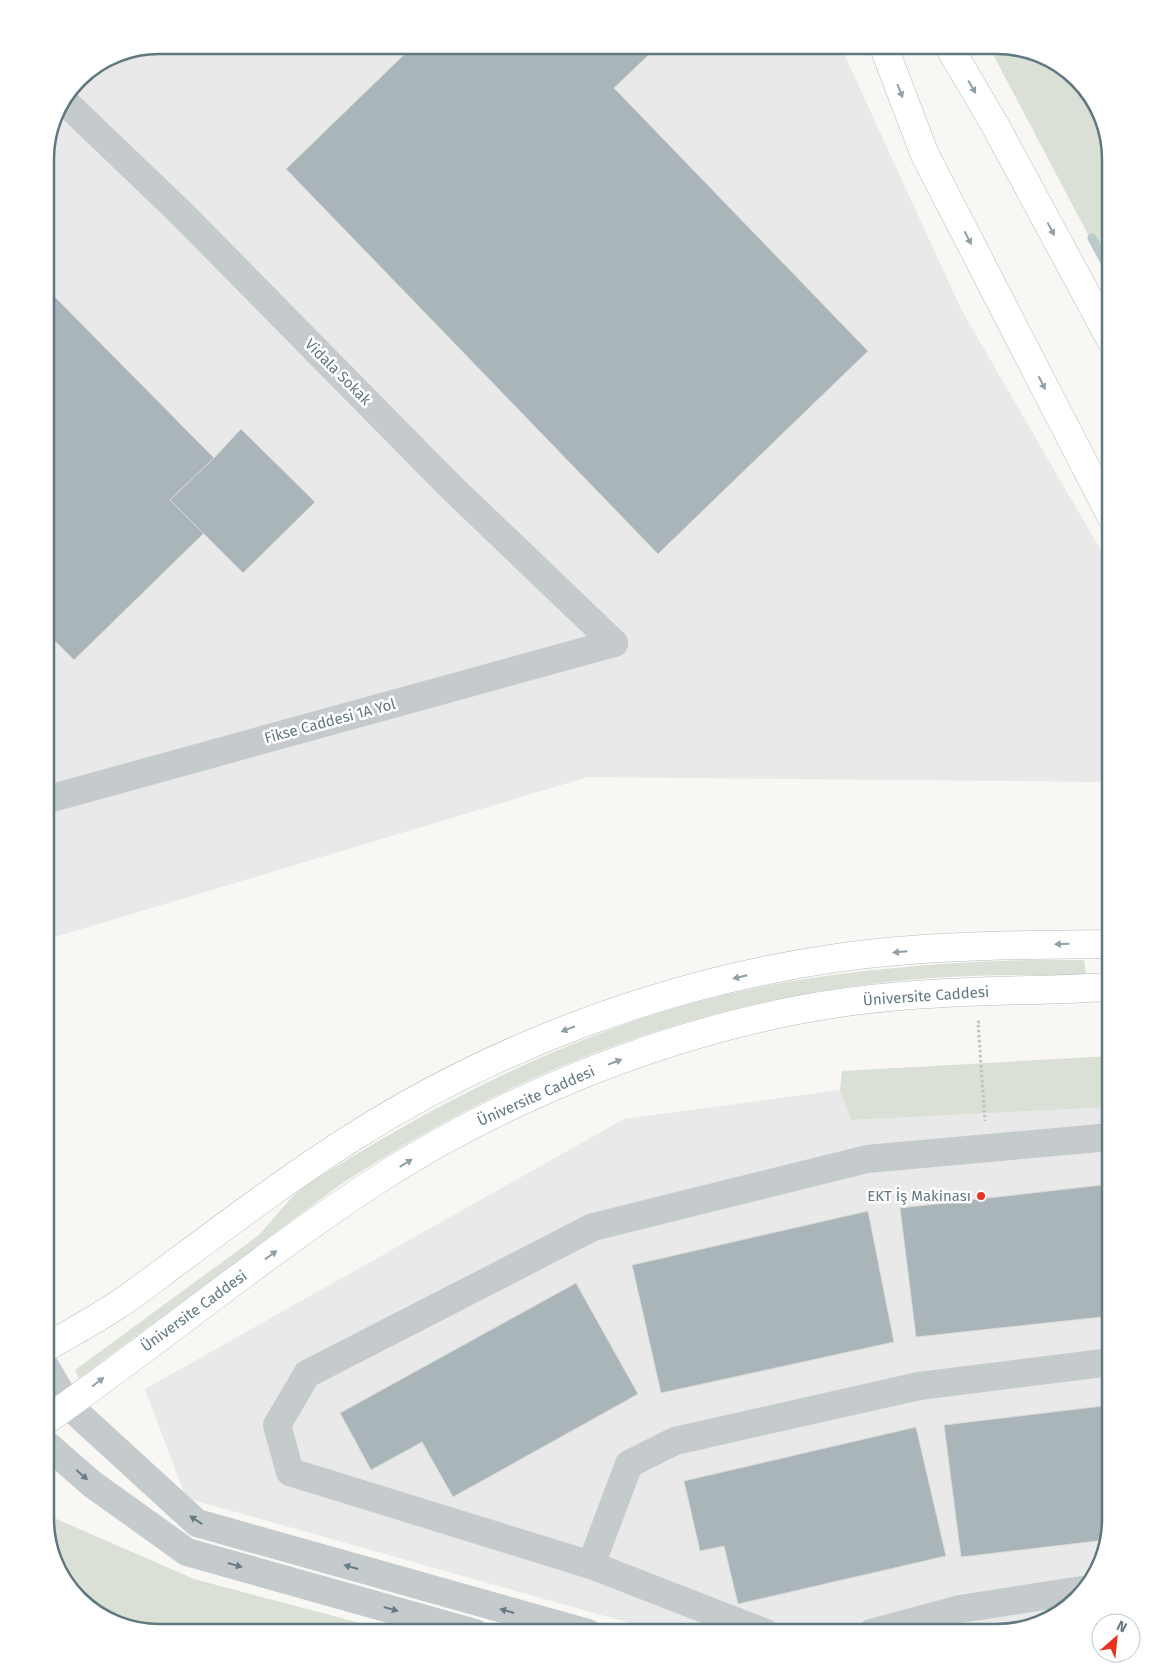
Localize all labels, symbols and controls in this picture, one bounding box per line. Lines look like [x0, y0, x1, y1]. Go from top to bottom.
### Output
one-way arrow [968, 81, 977, 94]
one-way arrow [897, 83, 904, 98]
one-way arrow [1047, 222, 1055, 237]
one-way arrow [964, 231, 972, 245]
street label: Vidala Sokak [301, 335, 375, 409]
one-way arrow [1038, 375, 1046, 390]
street label: Fikse Caddesi 1A Yol [262, 695, 398, 747]
one-way arrow [1054, 941, 1070, 949]
one-way arrow [892, 948, 908, 956]
one-way arrow [731, 973, 747, 981]
street label: Üniversite Caddesi [862, 983, 990, 1009]
one-way arrow [561, 1026, 575, 1034]
one-way arrow [608, 1058, 622, 1066]
street label: Üniversite Caddesi [475, 1062, 597, 1130]
one-way arrow [399, 1159, 412, 1168]
place label: EKT İş Makinası [867, 1187, 971, 1205]
marker: EKT İş Makinası [975, 1190, 987, 1202]
one-way arrow [265, 1250, 278, 1260]
street label: Üniversite Caddesi [138, 1267, 250, 1355]
one-way arrow [91, 1377, 104, 1388]
one-way arrow [75, 1470, 88, 1481]
one-way arrow [189, 1516, 203, 1525]
one-way arrow [227, 1562, 242, 1570]
one-way arrow [343, 1562, 358, 1570]
one-way arrow [384, 1606, 399, 1614]
one-way arrow [500, 1606, 515, 1614]
north arrow [1091, 1613, 1141, 1663]
text: N [1114, 1617, 1130, 1637]

